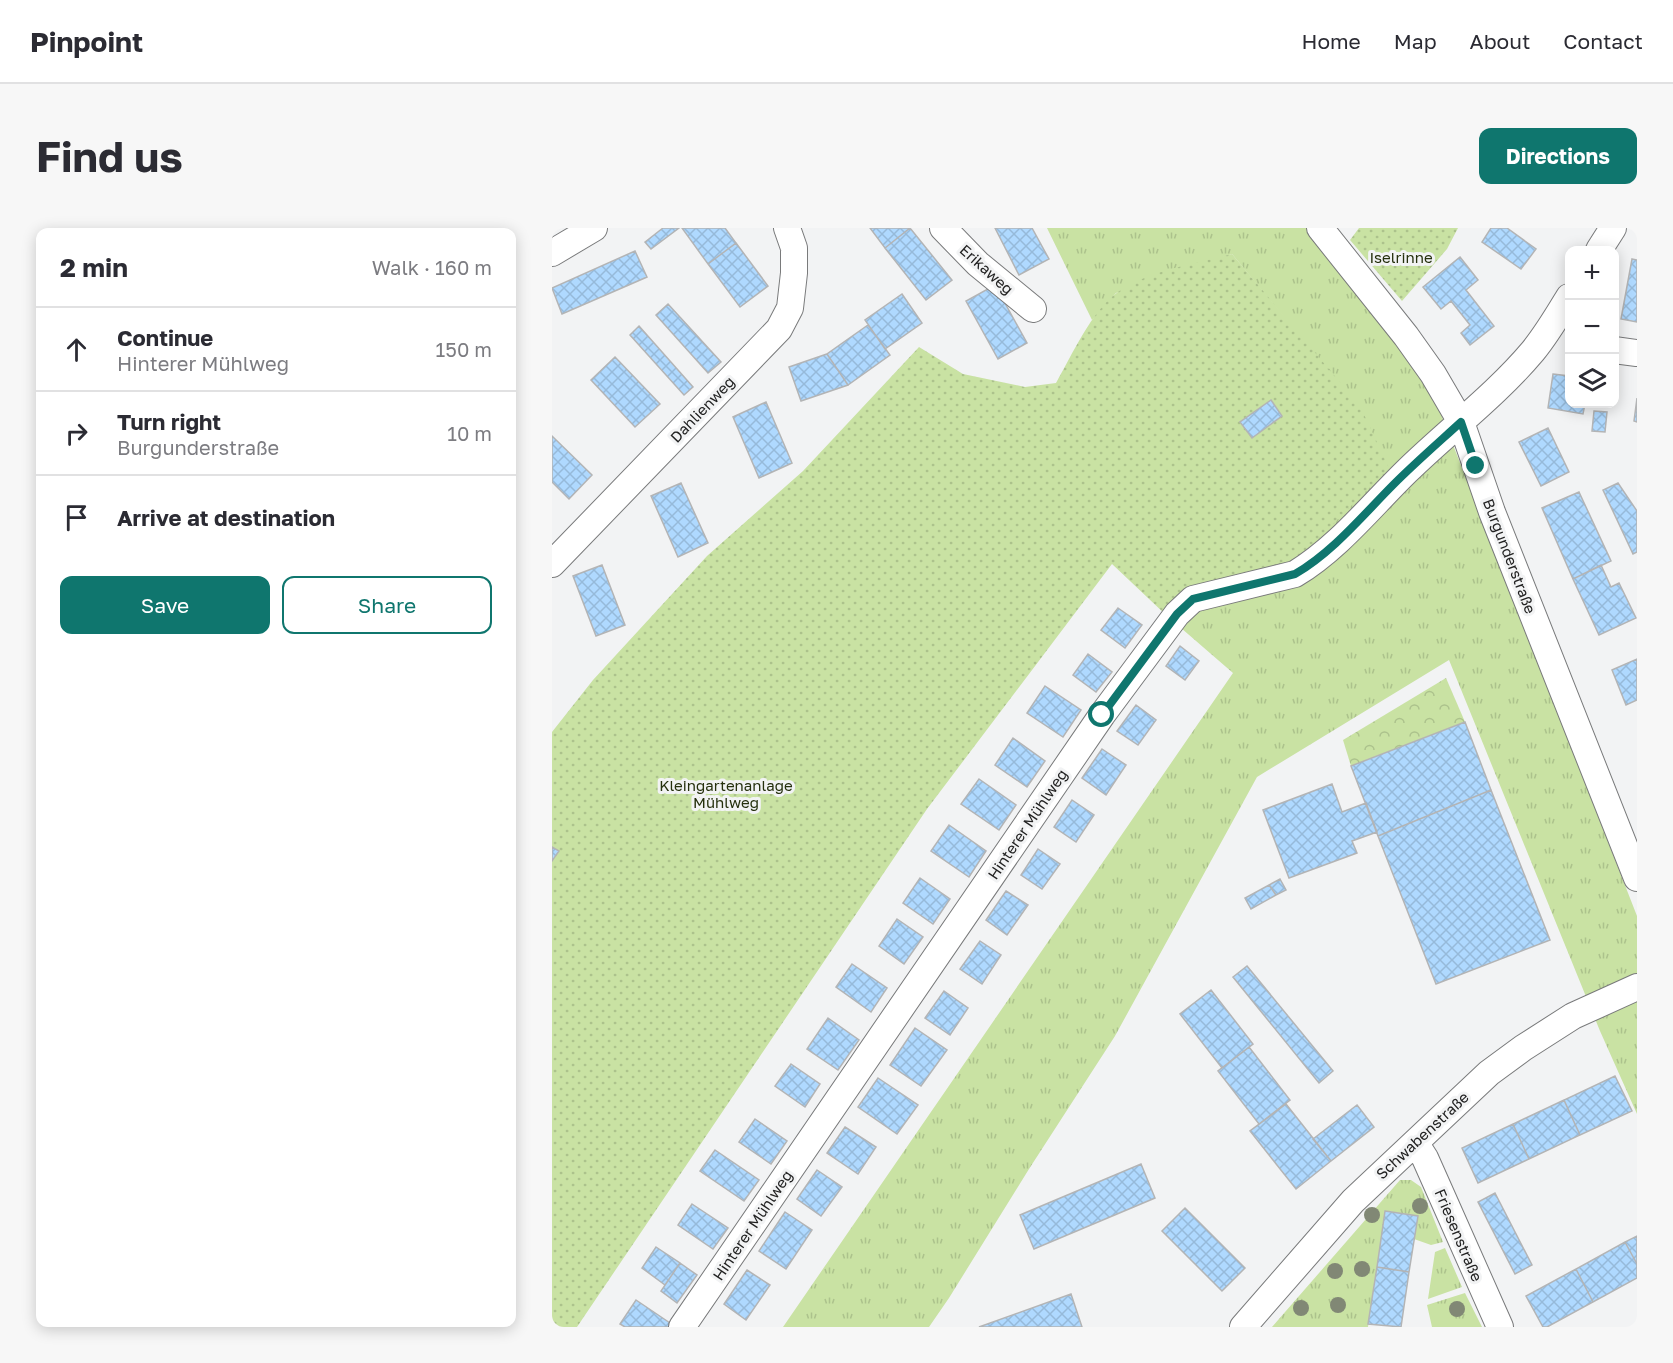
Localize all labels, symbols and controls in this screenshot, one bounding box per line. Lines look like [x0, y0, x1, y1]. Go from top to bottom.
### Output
text: Pinpoint [30, 25, 143, 58]
text: Home [1301, 28, 1361, 54]
text: Map [1394, 28, 1437, 54]
text: About [1470, 28, 1530, 54]
text: Contact [1563, 28, 1643, 54]
button: Directions [1479, 128, 1637, 184]
text: Find us [36, 131, 183, 181]
street label: Erikaweg [957, 240, 1017, 298]
map controls [1565, 246, 1619, 408]
button: + [1565, 246, 1619, 300]
park label: Iselrinne [1369, 248, 1433, 266]
text: 2 min [60, 252, 128, 283]
text: Walk · 160 m [372, 255, 492, 279]
button: − [1565, 300, 1619, 354]
text: Continue [117, 324, 213, 351]
icon: ahead [60, 333, 93, 366]
text: 150 m [436, 337, 492, 361]
text: Hinterer Mühlweg [117, 351, 289, 375]
button: layers [1565, 354, 1619, 408]
street label: Dahlienweg [666, 372, 738, 446]
text: Turn right [117, 408, 221, 435]
icon: right [60, 417, 93, 450]
text: 10 m [447, 421, 492, 445]
text: Burgunderstraße [117, 435, 279, 459]
route end [1462, 452, 1488, 478]
street label: Burgunderstraße [1480, 496, 1540, 616]
icon: arrive [60, 501, 93, 534]
text: Arrive at destination [117, 504, 335, 531]
button: Save [60, 576, 270, 634]
button: Share [282, 576, 492, 634]
route start [1088, 701, 1114, 727]
street label: Hinterer Mühlweg [983, 766, 1071, 882]
park label: Kleingartenanlage Mühlweg [659, 776, 793, 811]
street label: Schwabenstraße [1372, 1087, 1472, 1182]
street label: Hinterer Mühlweg [708, 1167, 796, 1283]
street label: Friesenstraße [1431, 1186, 1487, 1284]

